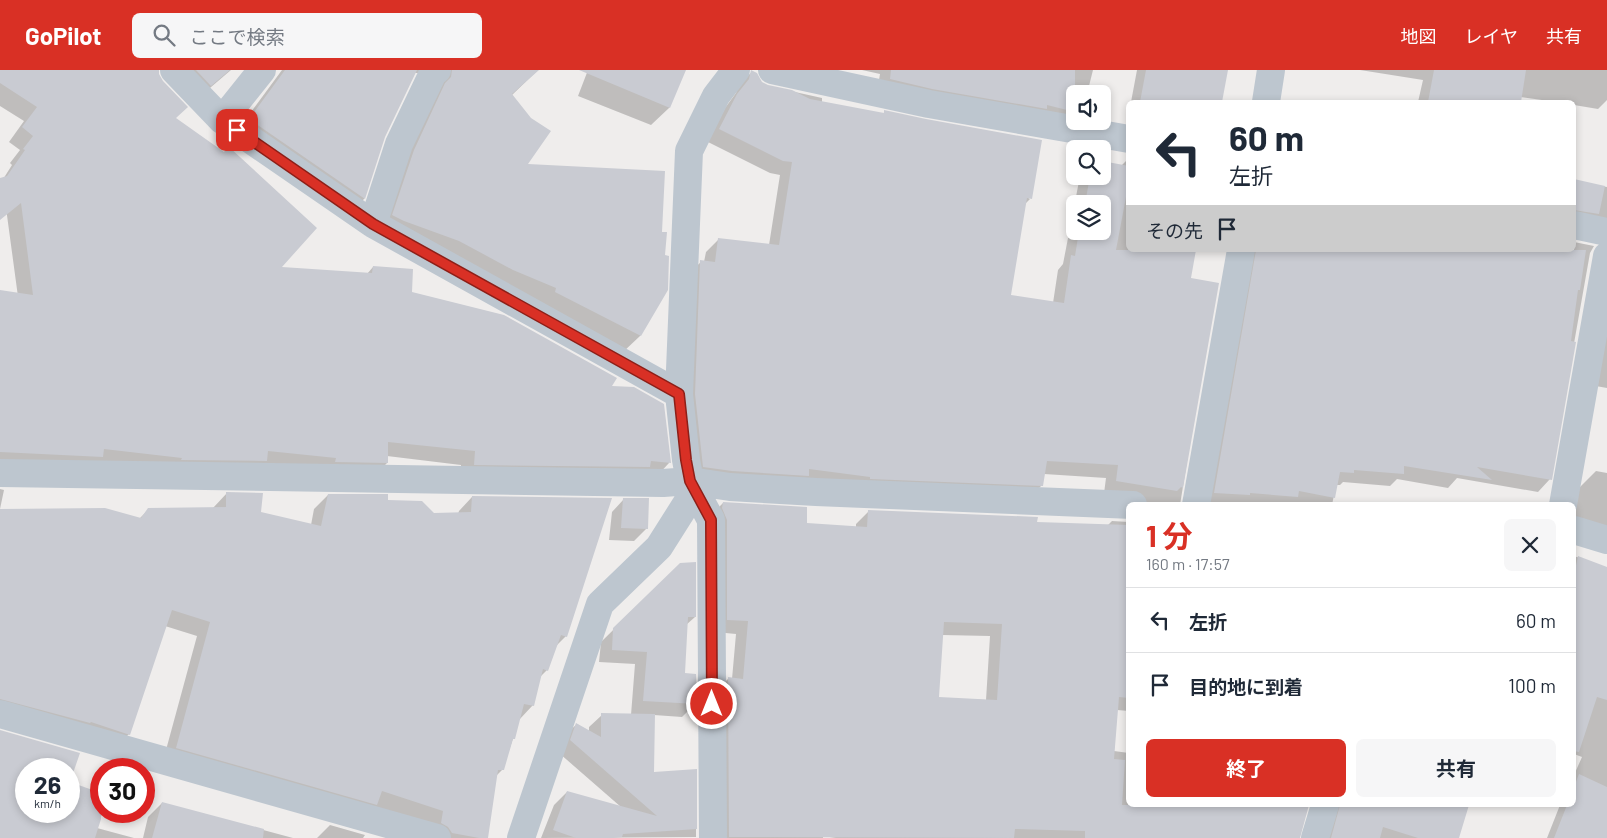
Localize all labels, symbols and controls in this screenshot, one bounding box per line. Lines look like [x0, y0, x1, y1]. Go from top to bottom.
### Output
search box [132, 13, 482, 58]
text: GoPilot [25, 21, 102, 50]
icon: search [150, 21, 178, 49]
text: ここで検索 [190, 25, 285, 48]
text: 地図 [1401, 25, 1437, 47]
text: レイヤ [1465, 25, 1518, 47]
text: 共有 [1546, 25, 1582, 47]
map controls [1066, 85, 1111, 240]
button: sound [1066, 85, 1111, 130]
pin [216, 109, 258, 151]
icon: arrive [223, 116, 251, 144]
text: 60 m [1229, 116, 1304, 158]
icon: left [1146, 120, 1211, 185]
button: search [1066, 140, 1111, 185]
text: 左折 [1229, 162, 1273, 188]
button: layers [1066, 195, 1111, 240]
icon: arrive [1213, 215, 1241, 243]
text: その先 [1146, 219, 1203, 242]
text: 1 分 [1146, 517, 1193, 553]
button: close [1504, 519, 1556, 571]
text: 160 m · 17:57 [1146, 554, 1229, 573]
icon: left [1146, 606, 1174, 634]
text: 60 m [1516, 609, 1556, 632]
text: 左折 [1189, 610, 1227, 633]
icon: arrive [1146, 671, 1174, 699]
text: 100 m [1508, 674, 1556, 697]
text: 目的地に到着 [1189, 675, 1303, 698]
position arrow [685, 677, 737, 729]
button: 終了 [1146, 739, 1346, 797]
button: 共有 [1356, 739, 1556, 797]
speed limit sign: 30 [90, 758, 155, 823]
text: 26 [34, 769, 61, 799]
text: km/h [34, 796, 61, 810]

